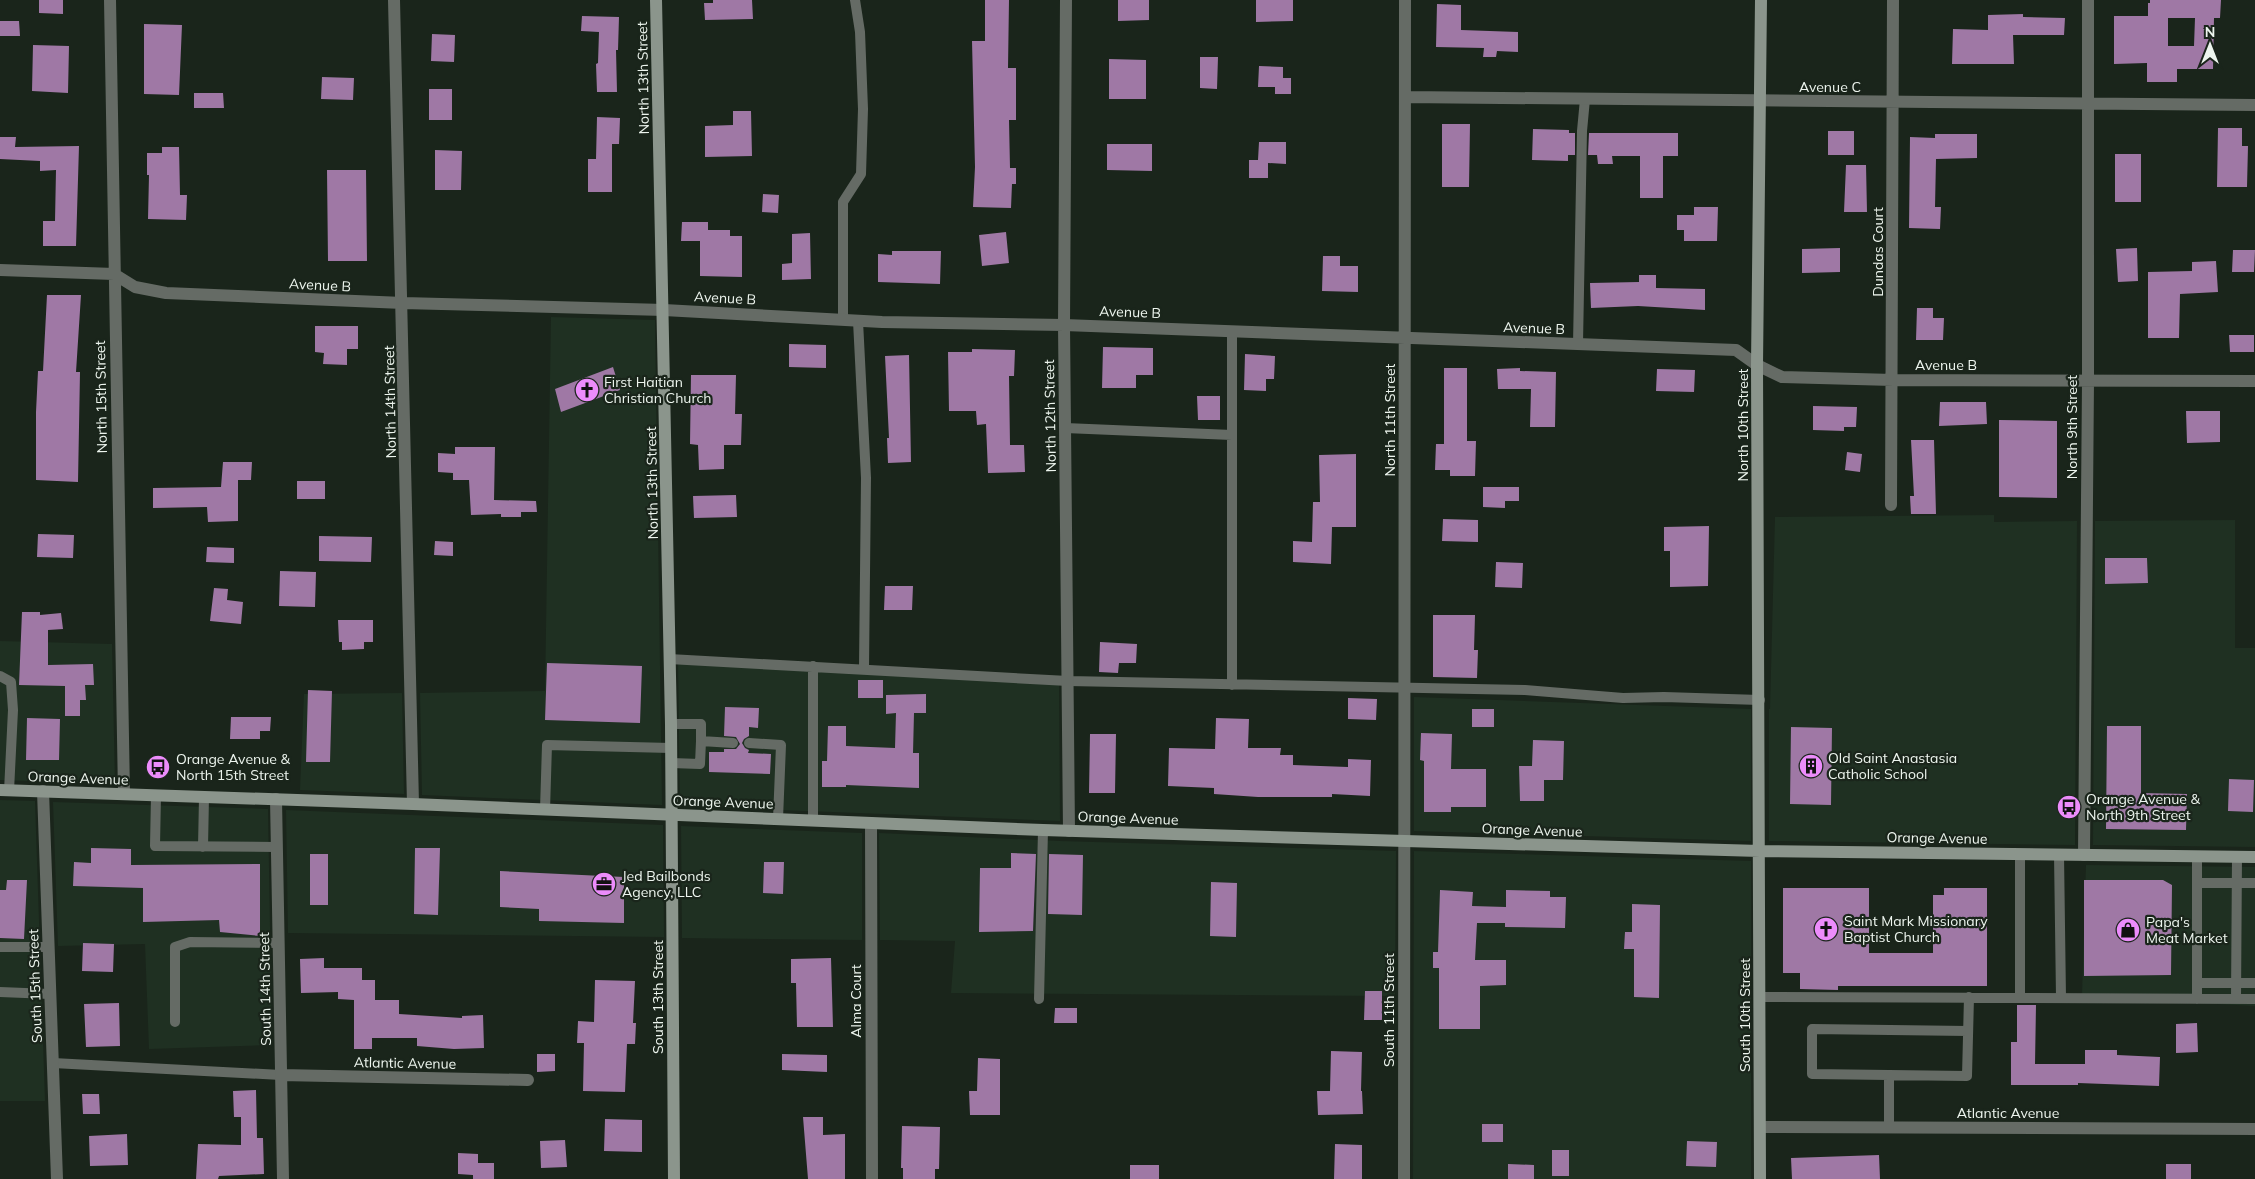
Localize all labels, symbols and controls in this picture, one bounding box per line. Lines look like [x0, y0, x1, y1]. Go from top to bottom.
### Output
north arrow [2185, 20, 2235, 70]
street label: North 13th Street [633, 21, 653, 135]
text: N [2205, 23, 2215, 41]
street label: Avenue C [1799, 78, 1861, 96]
street label: Dundas Court [1869, 207, 1887, 297]
street label: Avenue B [289, 274, 351, 296]
street label: Avenue B [694, 287, 756, 309]
street label: Avenue B [1099, 302, 1161, 322]
street label: Avenue B [1503, 318, 1565, 338]
street label: North 15th Street [91, 340, 111, 454]
street label: North 14th Street [380, 345, 400, 459]
street label: Avenue B [1915, 356, 1977, 374]
street label: North 12th Street [1040, 359, 1060, 473]
street label: North 11th Street [1381, 363, 1399, 476]
street label: North 10th Street [1734, 368, 1752, 481]
place label: First Haitian Christian Church [604, 373, 712, 407]
street label: North 9th Street [2063, 375, 2081, 479]
church icon: First Haitian Christian Church [574, 377, 600, 403]
street label: North 13th Street [642, 426, 662, 540]
place label: Old Saint Anastasia Catholic School [1828, 749, 1957, 783]
place label: Orange Avenue & North 15th Street [176, 750, 291, 784]
building icon: Old Saint Anastasia Catholic School [1798, 753, 1824, 779]
bus stop icon: Orange Avenue & North 15th Street [145, 754, 171, 780]
street label: Orange Avenue [27, 767, 129, 789]
place label: Orange Avenue & North 9th Street [2086, 790, 2201, 824]
street label: Orange Avenue [672, 791, 774, 813]
bus stop icon: Orange Avenue & North 9th Street [2056, 794, 2082, 820]
street label: Orange Avenue [1077, 807, 1179, 829]
street label: Orange Avenue [1481, 819, 1583, 841]
street label: Orange Avenue [1886, 828, 1988, 848]
place label: Jed Bailbonds Agency, LLC [622, 867, 711, 901]
office icon: Jed Bailbonds Agency, LLC [591, 871, 617, 897]
place label: Saint Mark Missionary Baptist Church [1844, 912, 1988, 946]
place label: Papa's Meat Market [2146, 913, 2228, 947]
church icon: Saint Mark Missionary Baptist Church [1813, 916, 1839, 942]
shop icon: Papa's Meat Market [2115, 917, 2141, 943]
street label: South 15th Street [24, 929, 46, 1043]
street label: South 14th Street [255, 932, 275, 1046]
street label: South 13th Street [649, 940, 667, 1054]
street label: South 11th Street [1380, 953, 1398, 1067]
street label: South 10th Street [1736, 958, 1754, 1072]
street label: Alma Court [847, 964, 865, 1038]
street label: Atlantic Avenue [354, 1053, 456, 1073]
street label: Atlantic Avenue [1957, 1104, 2059, 1122]

